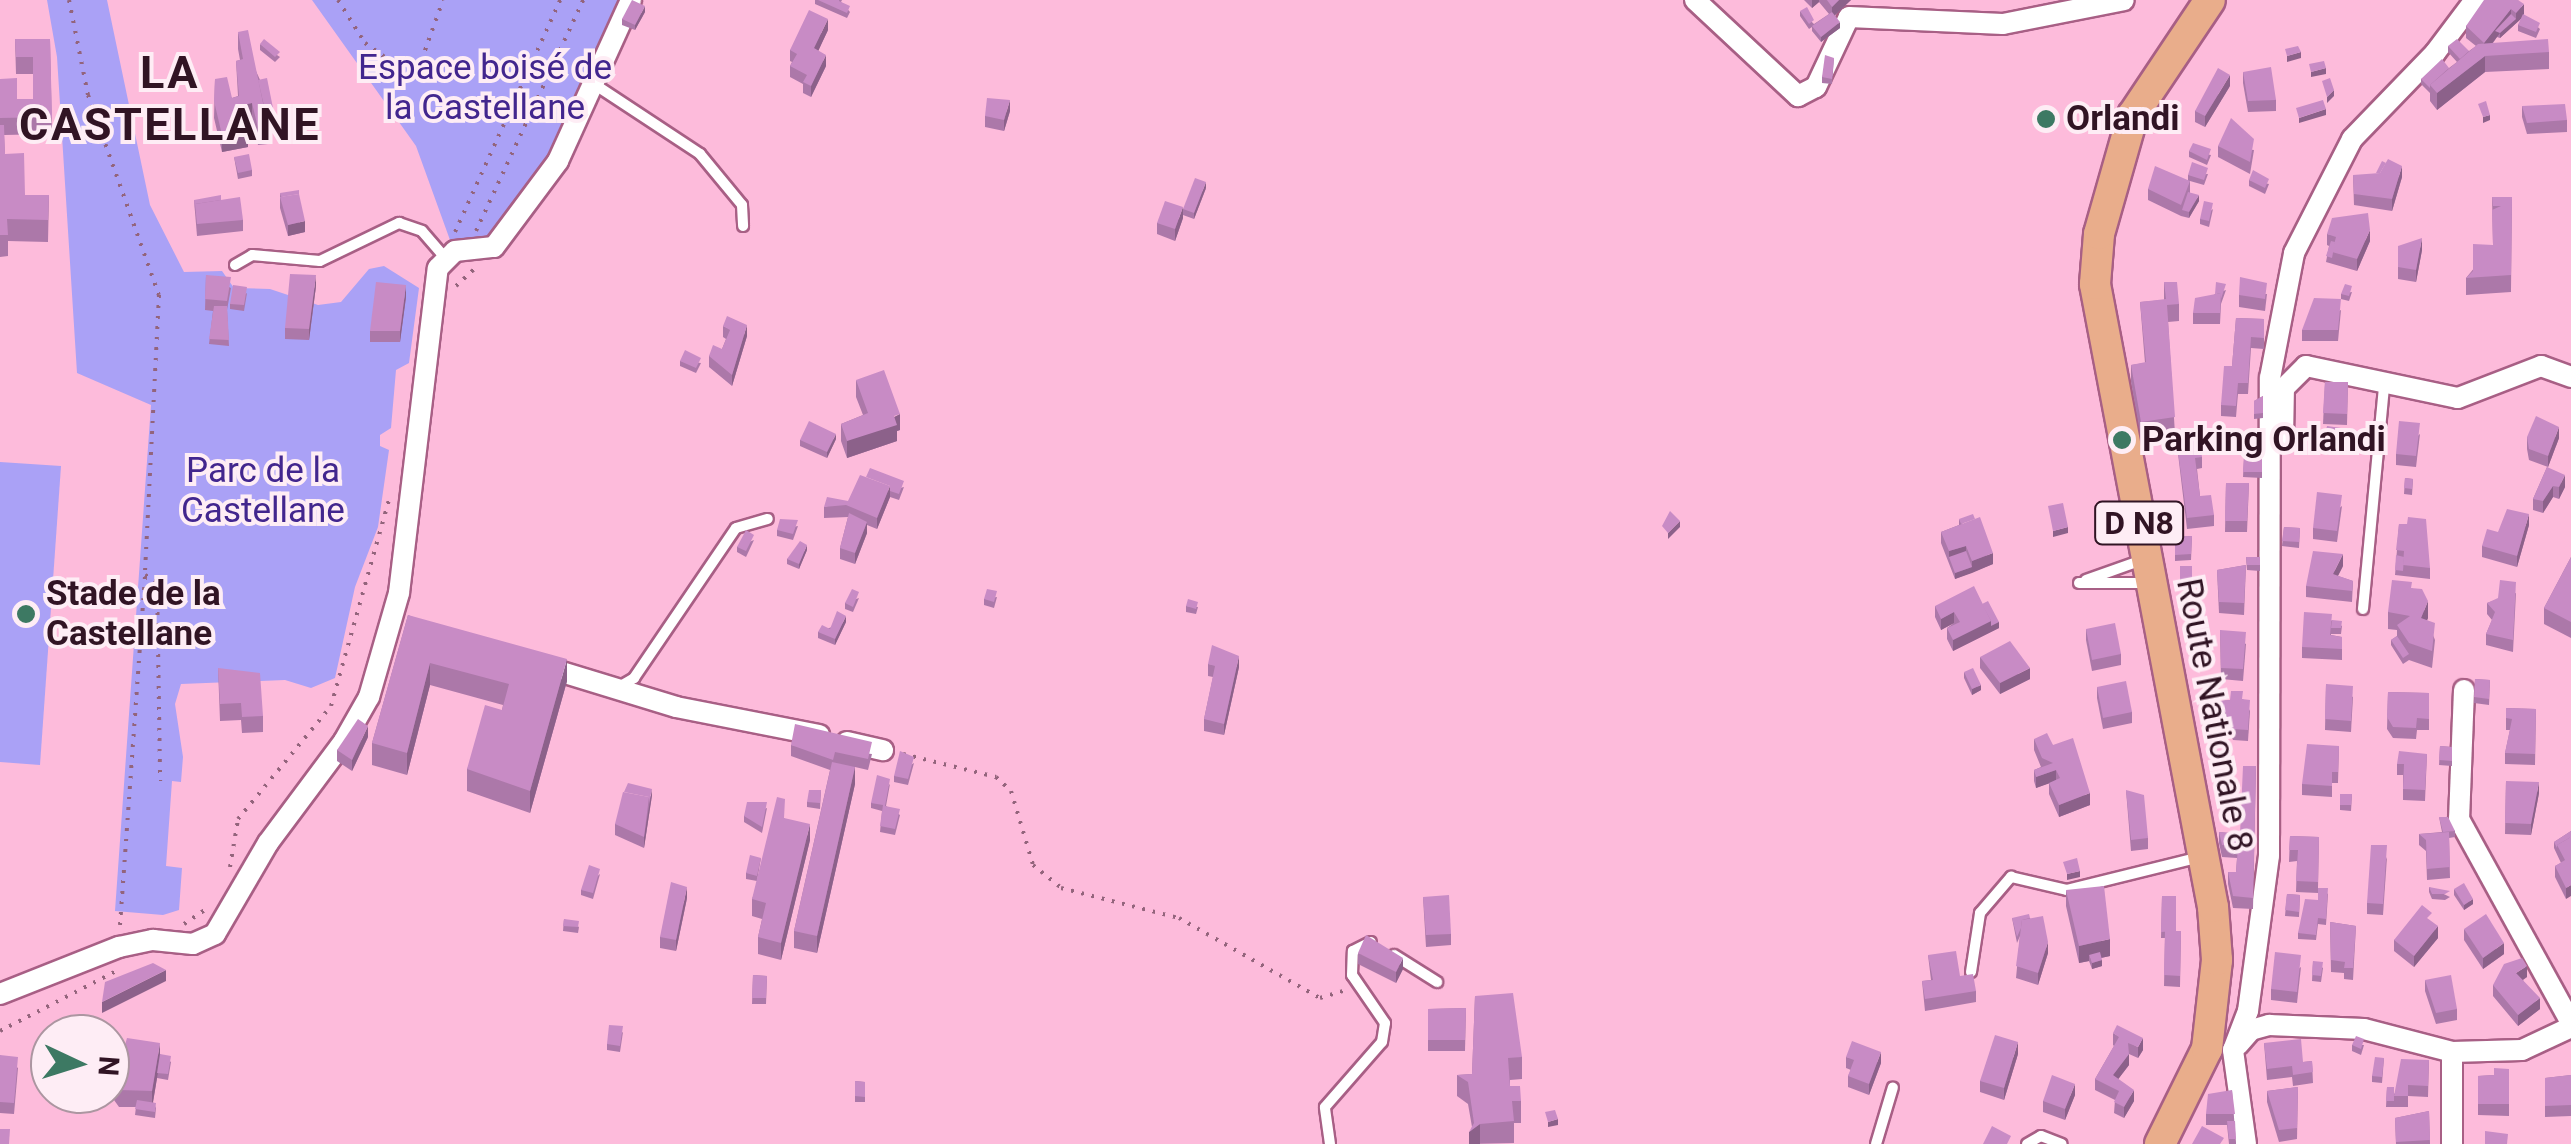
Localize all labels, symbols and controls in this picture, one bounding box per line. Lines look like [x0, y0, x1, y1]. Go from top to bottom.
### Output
district label: LA CASTELLANE [19, 46, 321, 152]
park label: Espace boisé de la Castellane [358, 47, 612, 129]
place label: Orlandi [2066, 98, 2180, 140]
marker: Orlandi [2035, 108, 2057, 130]
place label: Parking Orlandi [2142, 419, 2386, 461]
marker: Parking Orlandi [2111, 429, 2133, 451]
park label: Parc de la Castellane [181, 450, 345, 532]
road number: D N8 [2094, 496, 2184, 550]
place label: Stade de la Castellane [46, 573, 221, 655]
street label: Route Nationale 8 [2167, 575, 2261, 855]
marker: Stade de la Castellane [15, 603, 37, 625]
north arrow [30, 1014, 130, 1114]
text: N [91, 1055, 126, 1077]

